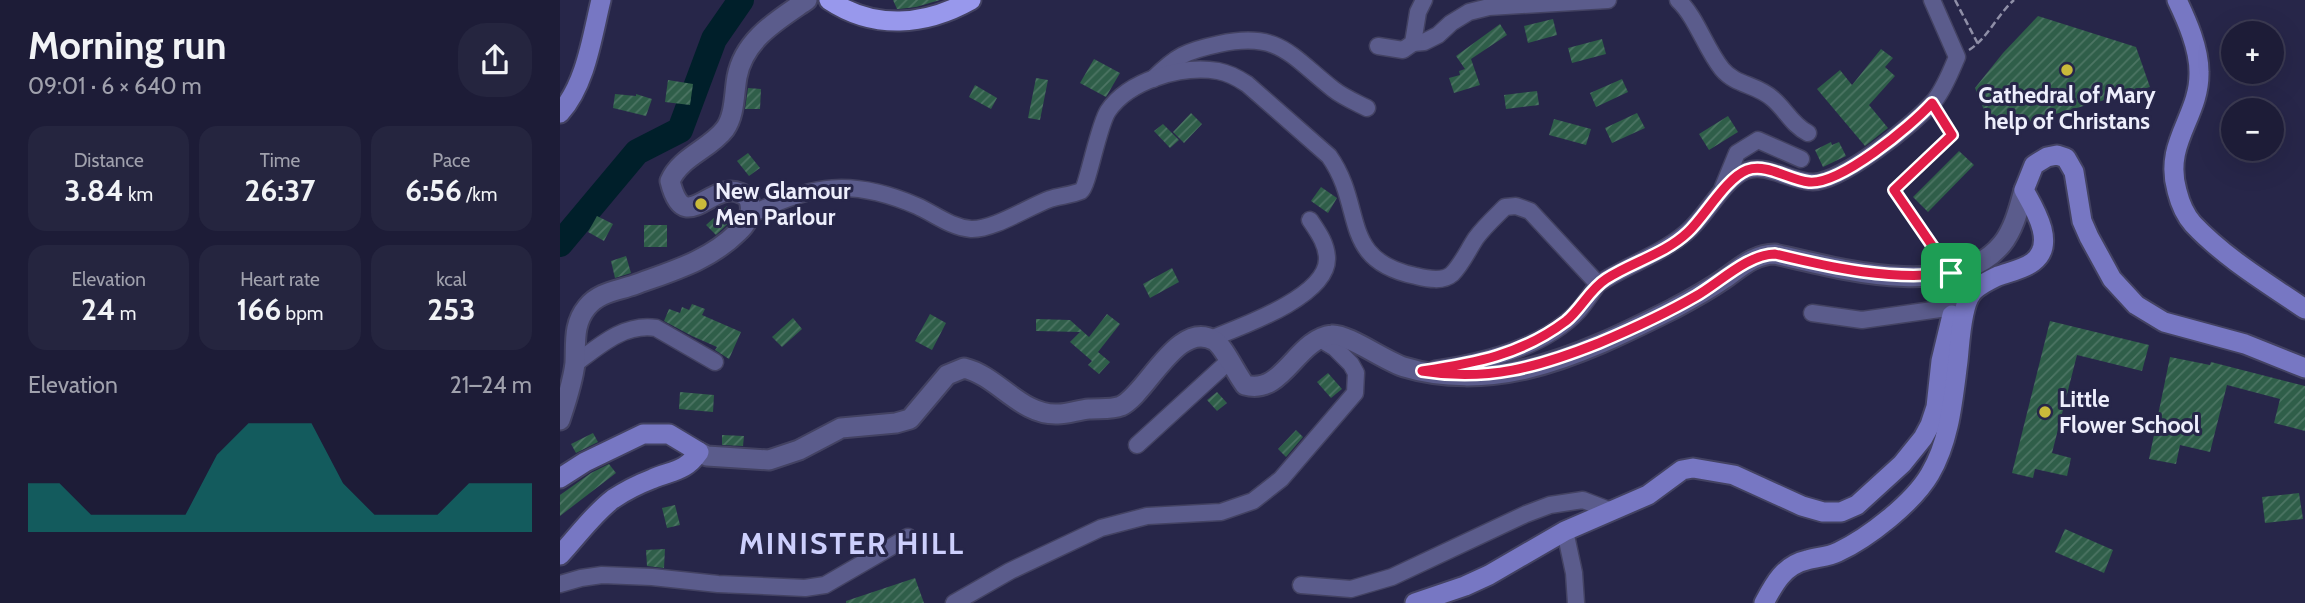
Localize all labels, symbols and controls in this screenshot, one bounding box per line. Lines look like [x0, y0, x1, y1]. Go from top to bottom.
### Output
map controls [2221, 21, 2284, 161]
button: + [2221, 21, 2284, 84]
text: Morning run [28, 22, 227, 69]
button: share [458, 23, 532, 97]
marker: Cathedral of Mary help of Christans [2059, 62, 2075, 78]
text: 09:01 · 6 × 640 m [28, 72, 202, 100]
place label: Cathedral of Mary help of Christans [1978, 81, 2156, 135]
button: − [2221, 98, 2284, 161]
text: Distance [74, 149, 144, 172]
text: Time [260, 149, 300, 172]
text: Pace [432, 149, 470, 172]
text: 3.84 [64, 172, 124, 209]
text: 26:37 [245, 172, 315, 209]
text: 6:56 [405, 172, 462, 209]
place label: New Glamour Men Parlour [715, 177, 851, 231]
text: km [124, 183, 153, 206]
text: /km [462, 183, 497, 206]
marker: New Glamour Men Parlour [693, 196, 709, 212]
pin [1921, 243, 1981, 303]
icon: arrive [1932, 254, 1970, 292]
text: Elevation [72, 268, 146, 291]
text: Heart rate [240, 268, 320, 291]
text: kcal [436, 268, 466, 291]
text: 24 [81, 291, 115, 328]
text: 166 [237, 291, 281, 328]
text: 253 [427, 291, 475, 328]
text: m [115, 302, 136, 325]
text: bpm [281, 302, 323, 325]
text: Elevation [28, 371, 118, 399]
text: 21–24 m [450, 371, 532, 399]
place label: Little Flower School [2059, 385, 2200, 439]
marker: Little Flower School [2037, 404, 2053, 420]
district label: MINISTER HILL [739, 525, 965, 562]

